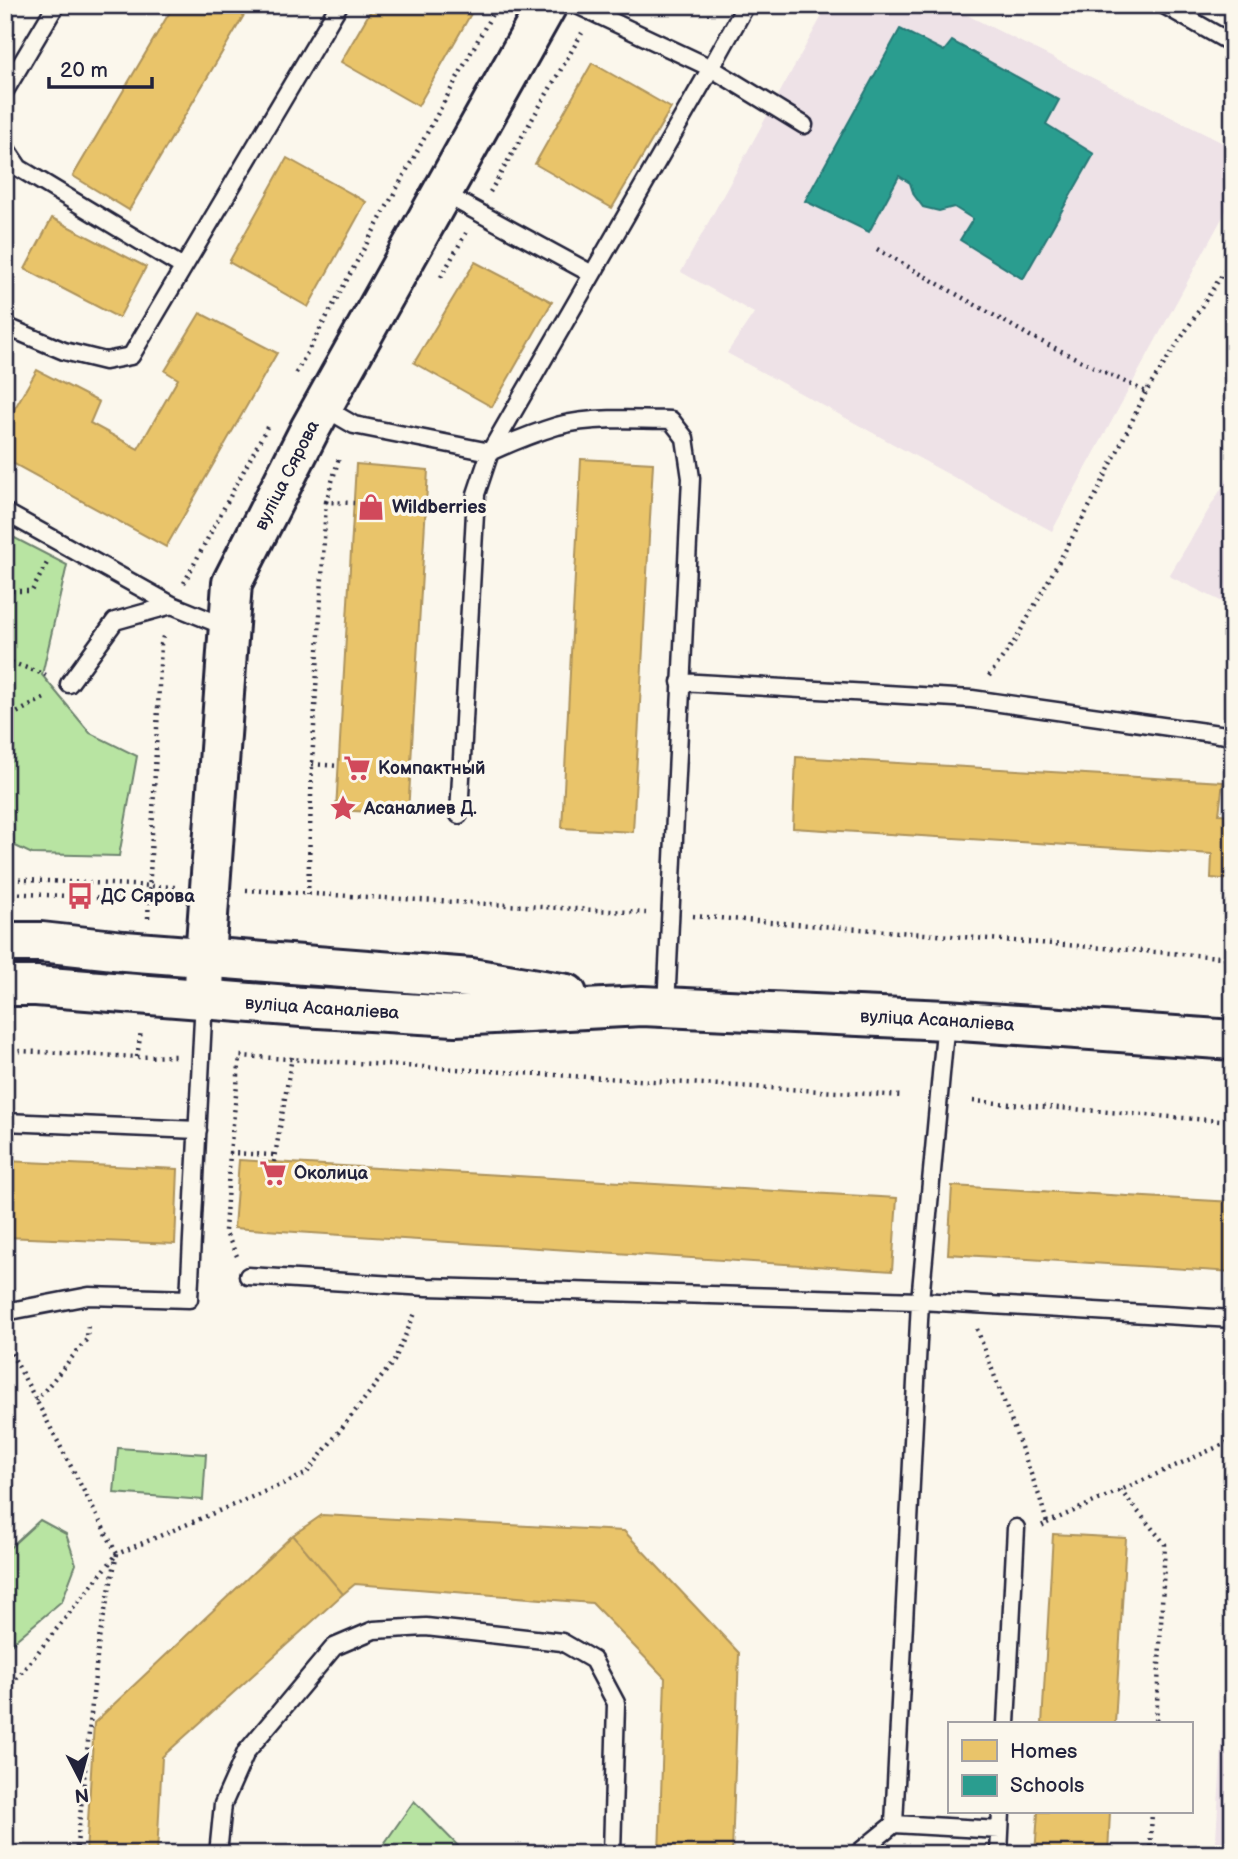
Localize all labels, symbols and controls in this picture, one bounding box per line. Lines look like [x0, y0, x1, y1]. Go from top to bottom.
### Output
scale bar [49, 46, 152, 90]
text: 20 m [60, 58, 108, 83]
street label: вуліца Сярова [251, 416, 324, 534]
shop icon: Wildberries [356, 492, 386, 522]
place label: Wildberries [392, 497, 486, 518]
supermarket icon: Компактный [342, 753, 372, 783]
place label: Компактный [378, 758, 485, 779]
place icon: Асаналиев Д. [328, 793, 358, 823]
place label: Асаналиев Д. [363, 798, 477, 819]
bus stop icon: ДС Сярова [65, 881, 95, 911]
place label: ДС Сярова [101, 886, 195, 907]
street label: вуліца Асаналіева [244, 993, 400, 1024]
street label: вуліца Асаналіева [860, 1006, 1015, 1036]
supermarket icon: Околица [258, 1158, 288, 1188]
place label: Околица [294, 1163, 369, 1184]
legend [948, 1722, 1192, 1814]
text: Homes [1010, 1739, 1078, 1764]
north arrow [46, 1744, 116, 1814]
text: Schools [1010, 1773, 1084, 1798]
text: N [73, 1782, 90, 1807]

